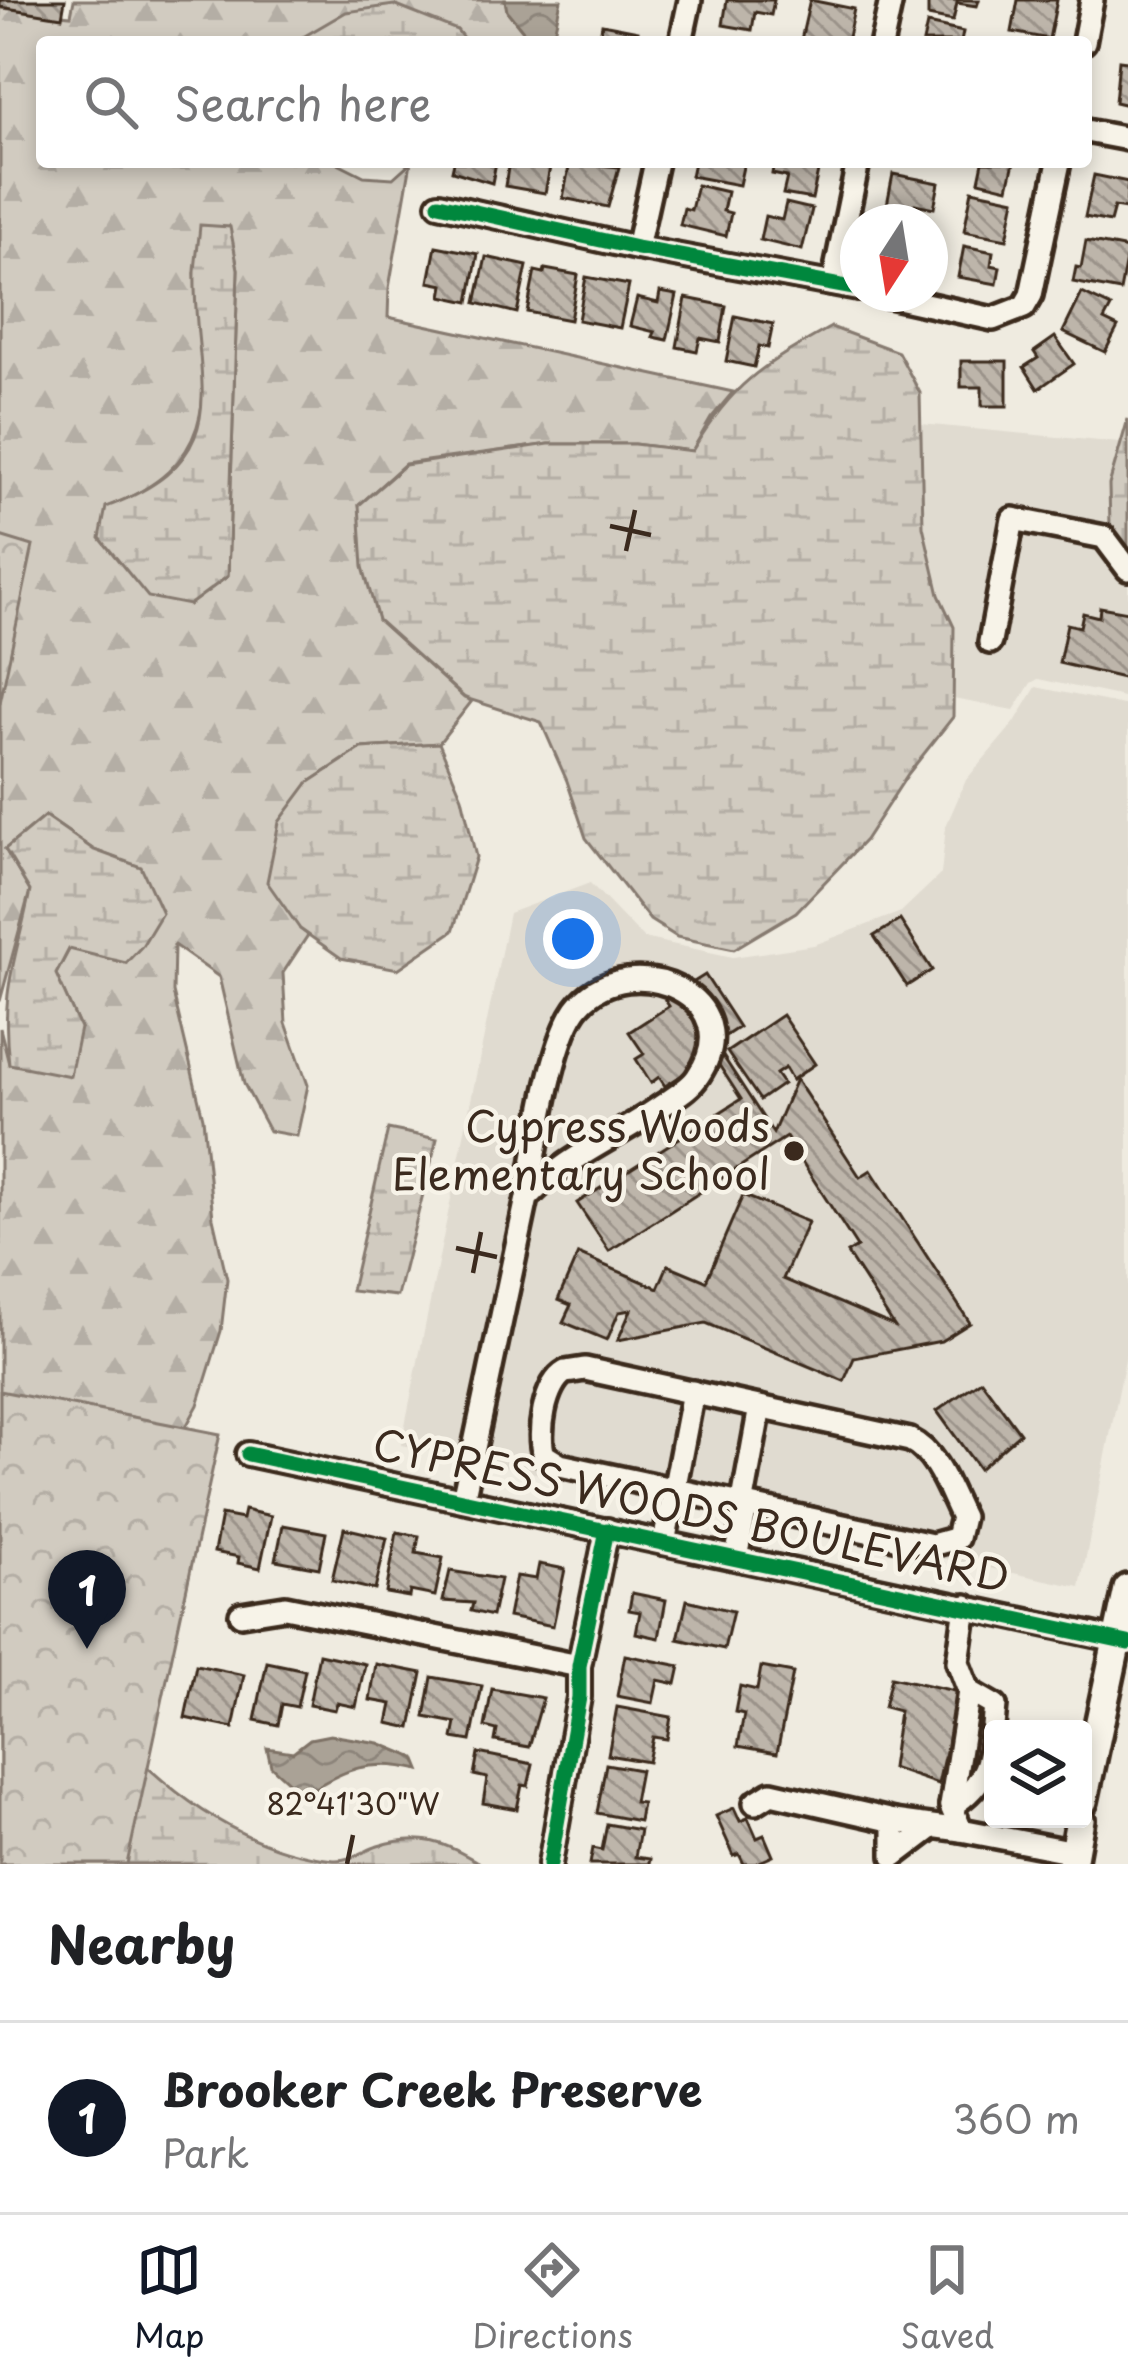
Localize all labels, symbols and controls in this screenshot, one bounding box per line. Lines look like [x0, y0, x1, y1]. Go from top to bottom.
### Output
search box [36, 36, 1092, 168]
text: Search here [174, 68, 431, 136]
icon: search [78, 69, 144, 135]
north arrow [840, 204, 948, 312]
your location [543, 909, 603, 969]
place label: Cypress Woods Elementary School [392, 1093, 770, 1204]
marker: Cypress Woods Elementary School [781, 1138, 807, 1164]
street label: CYPRESS WOODS BOULEVARD [367, 1410, 1016, 1607]
pin: 1 [48, 1550, 126, 1649]
map controls [984, 1720, 1092, 1828]
button: layers [984, 1720, 1092, 1828]
text: 82°41'30"W [267, 1780, 440, 1825]
text: Nearby [48, 1904, 235, 1981]
text: Brooker Creek Preserve [162, 2054, 702, 2122]
text: 1 [78, 2088, 96, 2147]
text: 360 m [952, 2088, 1080, 2147]
text: Park [162, 2122, 249, 2181]
tab: Map [134, 2237, 204, 2359]
tab: Directions [472, 2237, 633, 2359]
tab: Saved [900, 2237, 994, 2359]

